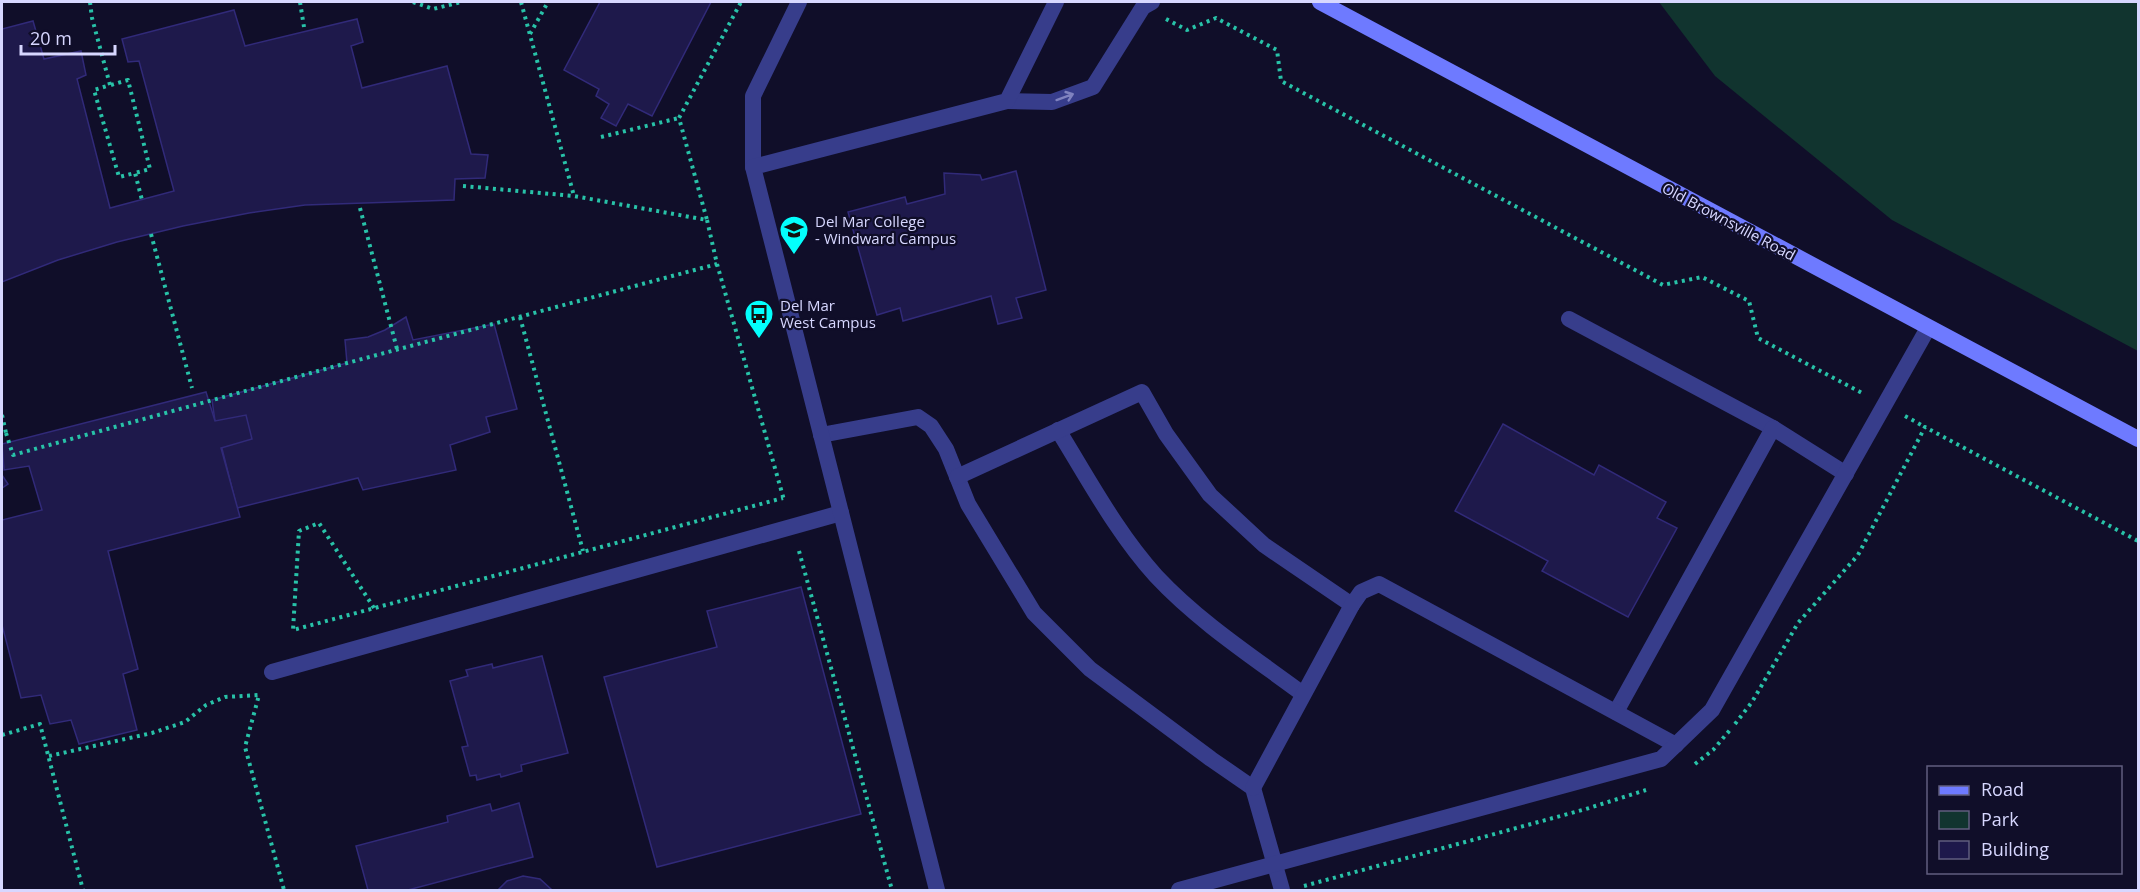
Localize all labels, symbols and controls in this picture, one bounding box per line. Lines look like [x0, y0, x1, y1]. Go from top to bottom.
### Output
scale bar [21, 18, 116, 56]
text: 20 m [30, 26, 72, 50]
one-way arrow [1055, 91, 1074, 102]
street label: Old Brownsville Road [1659, 177, 1799, 265]
place label: Del Mar College - Windward Campus [815, 211, 956, 248]
school or university icon: Del Mar College - Windward Campus [778, 214, 810, 256]
place label: Del Mar West Campus [780, 295, 876, 332]
bus stop icon: Del Mar West Campus [743, 298, 775, 340]
legend [1927, 766, 2122, 874]
text: Road [1981, 777, 2024, 801]
text: Park [1981, 807, 2019, 831]
text: Building [1981, 837, 2049, 861]

